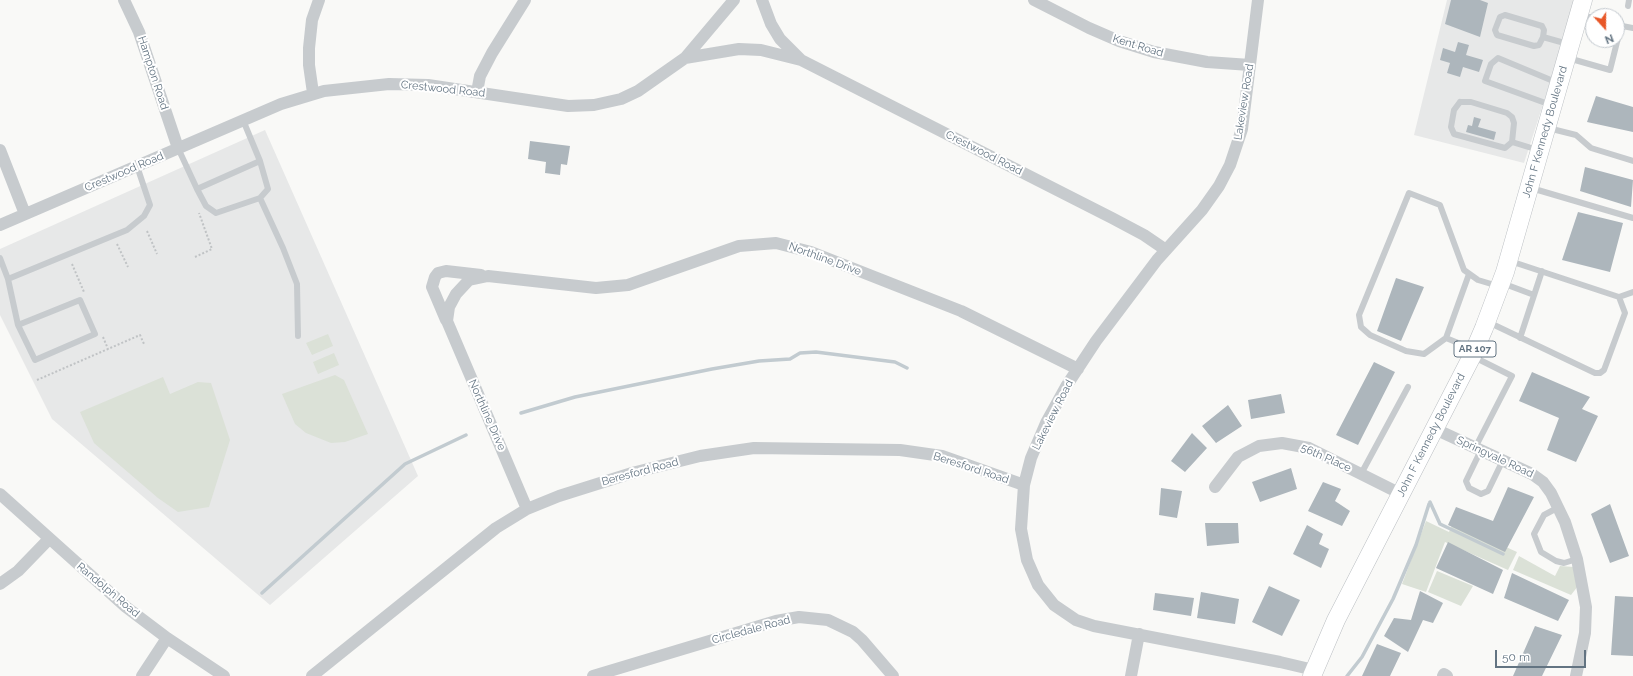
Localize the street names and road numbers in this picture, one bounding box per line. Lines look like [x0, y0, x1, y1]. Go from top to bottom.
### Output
street label: Kent Road [1111, 32, 1165, 60]
street label: Hampton Road [135, 35, 171, 111]
street label: Lakeview Road [1231, 63, 1257, 141]
street label: John F Kennedy Boulevard [1520, 64, 1570, 200]
street label: Crestwood Road [400, 78, 486, 100]
street label: Crestwood Road [943, 128, 1025, 178]
street label: Crestwood Road [83, 149, 165, 195]
street label: Northline Drive [787, 240, 863, 278]
road number: AR 107 [1454, 341, 1496, 357]
street label: John F Kennedy Boulevard [1394, 371, 1468, 499]
street label: Northline Drive [465, 378, 509, 452]
street label: Lakeview Road [1030, 378, 1076, 452]
street label: Springvale Road [1454, 433, 1536, 481]
street label: 56th Place [1299, 441, 1353, 475]
street label: Beresford Road [931, 450, 1011, 486]
street label: Beresford Road [600, 455, 680, 489]
street label: Randolph Road [74, 560, 142, 620]
street label: Circledale Road [710, 613, 792, 647]

